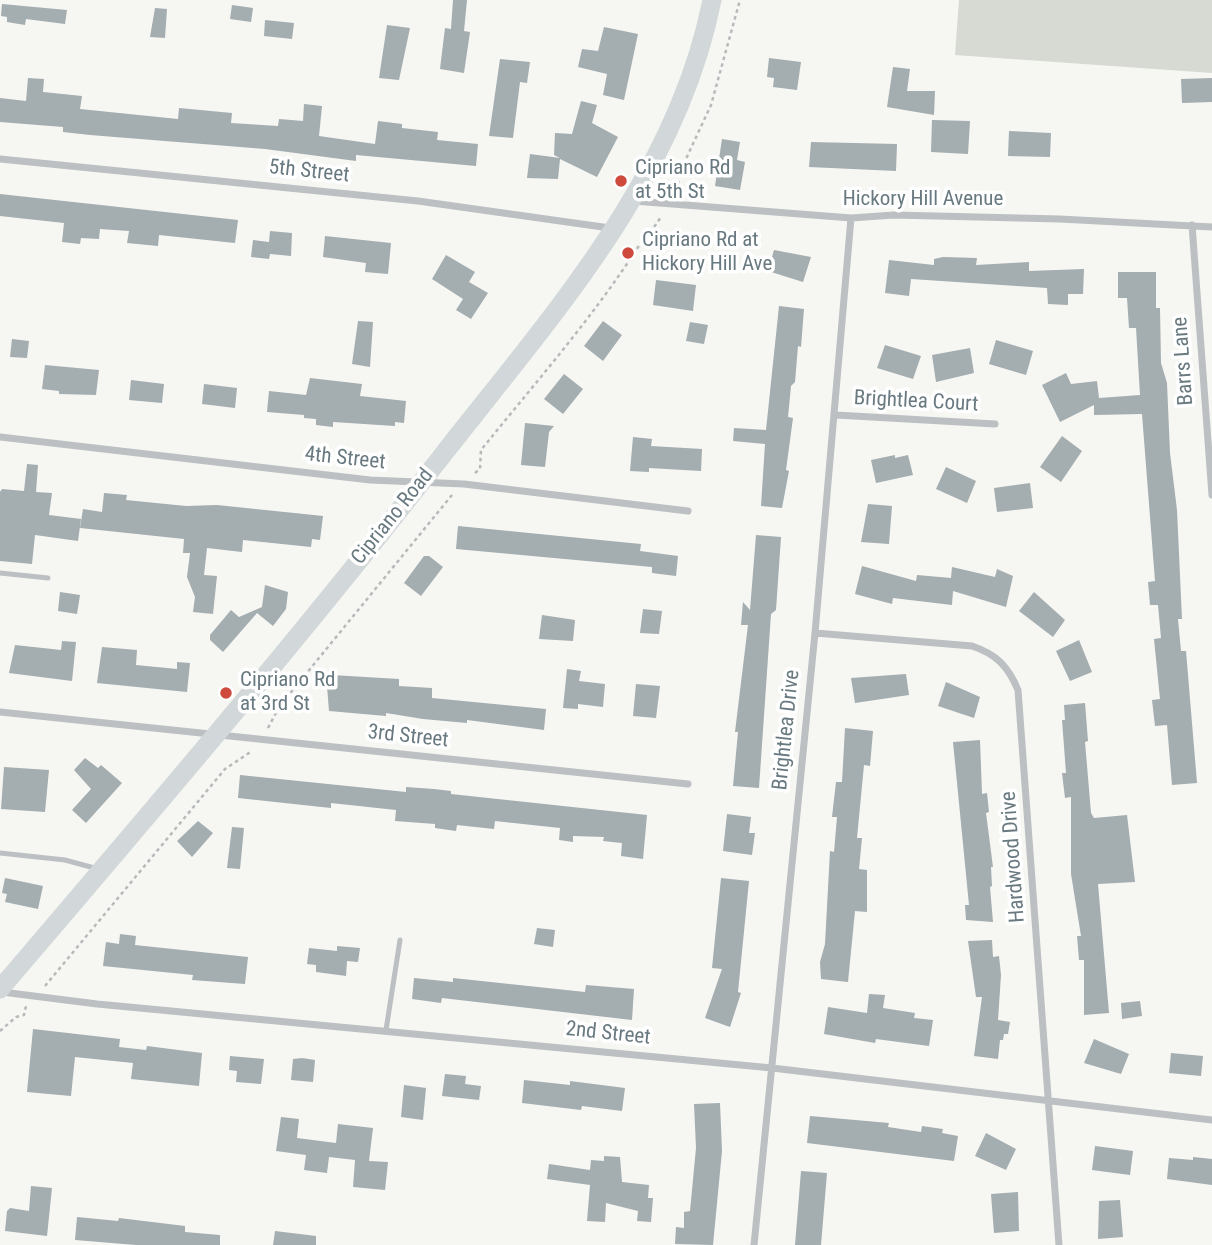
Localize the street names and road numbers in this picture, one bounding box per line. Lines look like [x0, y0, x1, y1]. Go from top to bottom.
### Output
street label: 5th Street [268, 155, 350, 189]
street label: Hickory Hill Avenue [843, 187, 1003, 213]
street label: Barrs Lane [1168, 316, 1200, 406]
street label: Brightlea Court [853, 386, 979, 418]
street label: 4th Street [304, 442, 386, 476]
street label: Cipriano Road [347, 464, 439, 570]
street label: Brightlea Drive [768, 669, 806, 791]
street label: 3rd Street [366, 720, 450, 754]
street label: Hardwood Drive [997, 790, 1031, 924]
street label: 2nd Street [564, 1017, 652, 1051]

